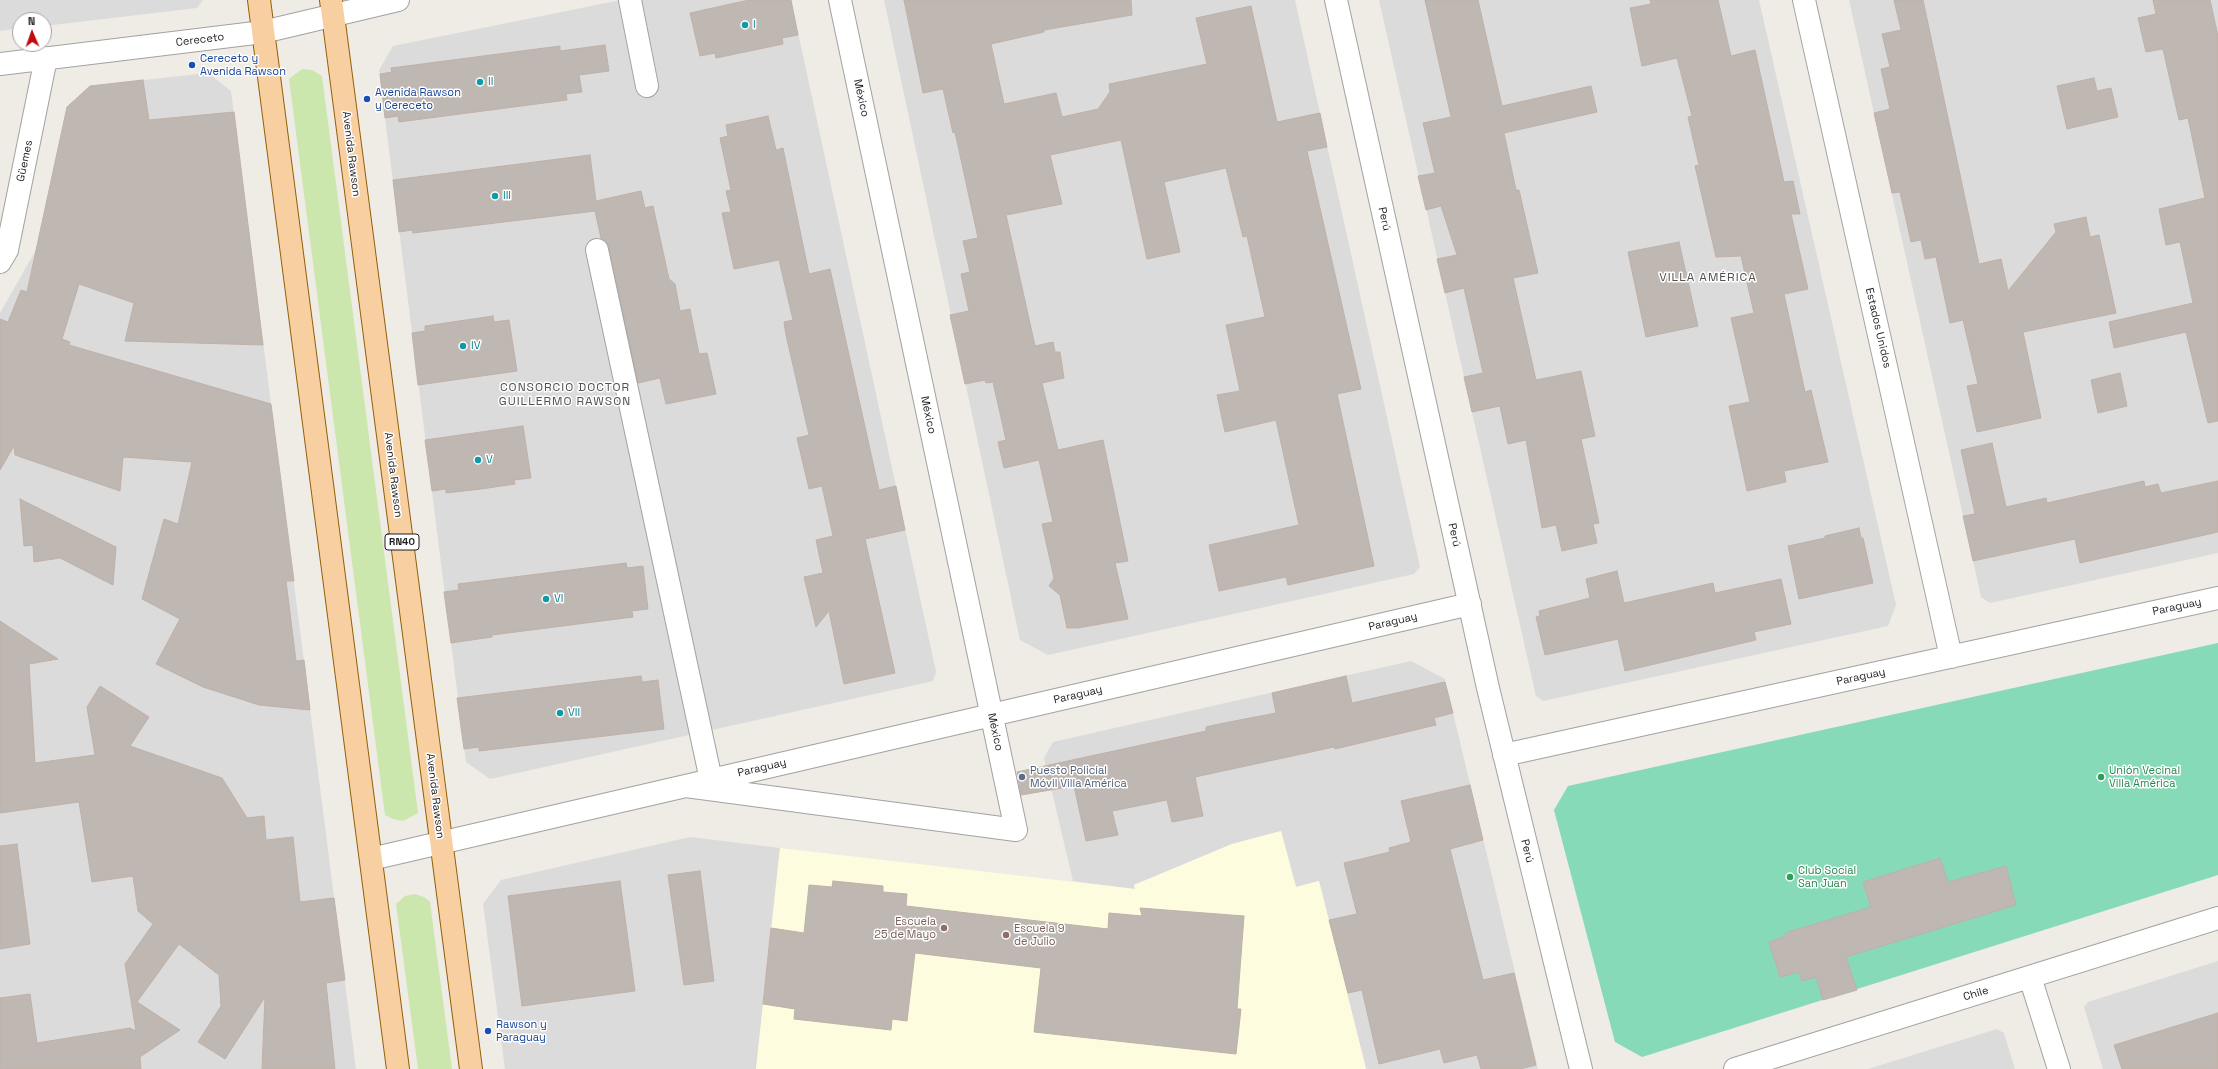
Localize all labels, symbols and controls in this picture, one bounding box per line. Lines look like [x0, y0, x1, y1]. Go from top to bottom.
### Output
north arrow [12, 12, 52, 52]
text: N [28, 14, 36, 28]
place label: I [753, 18, 756, 32]
marker: I [740, 20, 750, 30]
street label: Cereceto [175, 30, 225, 50]
place label: Cereceto y Avenida Rawson [200, 52, 286, 78]
marker: Cereceto y Avenida Rawson [187, 60, 197, 70]
place label: II [488, 75, 493, 89]
marker: II [475, 77, 485, 87]
street label: México [851, 78, 871, 118]
place label: Avenida Rawson y Cereceto [375, 86, 461, 112]
marker: Avenida Rawson y Cereceto [362, 94, 372, 104]
street label: Avenida Rawson [339, 111, 363, 197]
street label: Güemes [14, 139, 36, 183]
place label: III [503, 189, 511, 203]
marker: III [490, 191, 500, 201]
street label: Perú [1375, 206, 1393, 232]
district label: VILLA AMÉRICA [1659, 271, 1757, 285]
street label: Estados Unidos [1862, 287, 1894, 369]
place label: IV [471, 339, 480, 353]
marker: IV [458, 341, 468, 351]
district label: CONSORCIO DOCTOR GUILLERMO RAWSON [499, 381, 631, 409]
street label: México [918, 395, 938, 435]
street label: Avenida Rawson [381, 432, 405, 518]
place label: V [486, 453, 493, 467]
marker: V [473, 455, 483, 465]
street label: Perú [1445, 522, 1463, 548]
road number: RN40 [385, 534, 419, 550]
place label: VI [554, 592, 563, 606]
marker: VI [541, 594, 551, 604]
street label: Paraguay [2151, 595, 2203, 619]
street label: Paraguay [1367, 610, 1419, 634]
street label: Paraguay [1835, 665, 1887, 689]
street label: Paraguay [1052, 683, 1104, 707]
place label: VII [568, 706, 580, 720]
marker: VII [555, 708, 565, 718]
street label: México [985, 712, 1005, 752]
street label: Avenida Rawson [423, 753, 447, 839]
street label: Paraguay [736, 756, 788, 780]
place label: Puesto Policial Móvil Villa América [1030, 764, 1127, 790]
place label: Unión Vecinal Villa América [2109, 764, 2180, 790]
marker: Puesto Policial Móvil Villa América [1017, 772, 1027, 782]
marker: Unión Vecinal Villa América [2096, 772, 2106, 782]
street label: Perú [1518, 838, 1536, 864]
place label: Club Social San Juan [1798, 864, 1856, 890]
marker: Club Social San Juan [1785, 872, 1795, 882]
place label: Escuela 25 de Mayo [874, 915, 936, 941]
place label: Escuela 9 de Julio [1014, 922, 1064, 948]
marker: Escuela 25 de Mayo [939, 923, 949, 933]
marker: Escuela 9 de Julio [1001, 930, 1011, 940]
street label: Chile [1962, 984, 1990, 1004]
place label: Rawson y Paraguay [496, 1018, 547, 1044]
marker: Rawson y Paraguay [483, 1026, 493, 1036]

